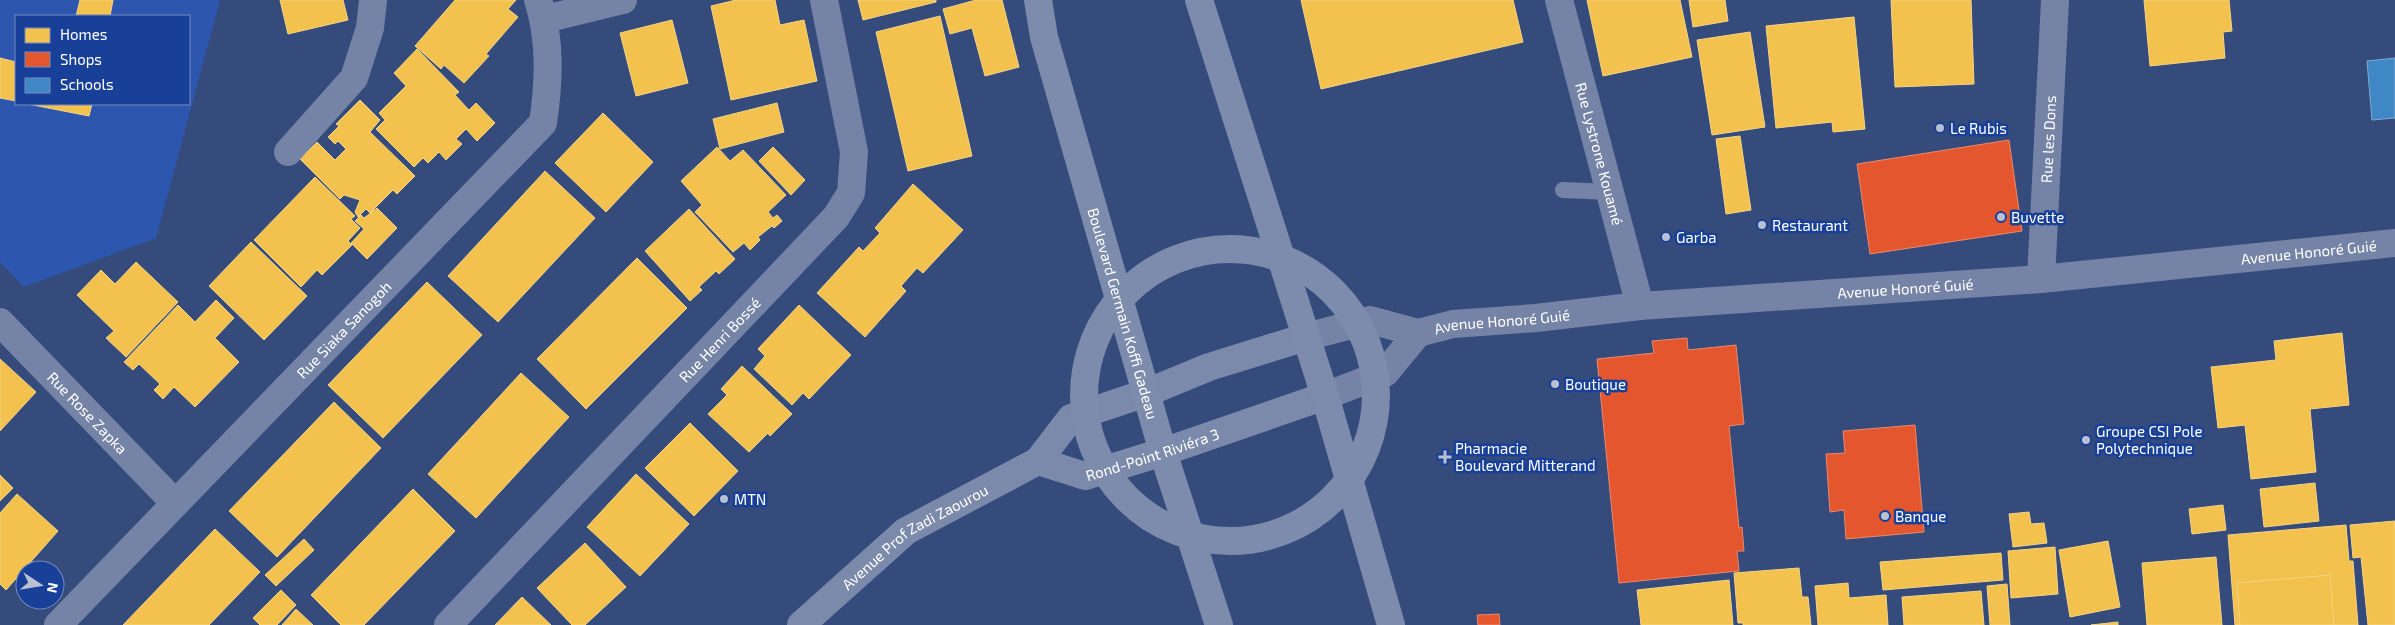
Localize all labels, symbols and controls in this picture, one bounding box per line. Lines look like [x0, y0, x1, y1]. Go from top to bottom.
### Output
legend [15, 15, 190, 105]
text: Homes [60, 25, 107, 43]
text: Shops [60, 50, 102, 68]
text: Schools [60, 75, 114, 93]
street label: Rue Lystrone Kouamé [1572, 80, 1627, 227]
street label: Rue les Dons [2037, 95, 2059, 183]
place label: Le Rubis [1950, 119, 2007, 137]
marker: Le Rubis [1934, 122, 1946, 134]
street label: Boulevard Germain Koffi Gadeau [1084, 206, 1162, 421]
place label: Buvette [2011, 208, 2064, 226]
marker: Buvette [1995, 211, 2007, 223]
place label: Restaurant [1772, 216, 1848, 234]
marker: Restaurant [1756, 219, 1768, 231]
place label: Garba [1676, 228, 1716, 246]
marker: Garba [1660, 231, 1672, 243]
street label: Avenue Honoré Guié [2240, 236, 2378, 268]
street label: Avenue Honoré Guié [1837, 275, 1974, 302]
street label: Rue Siaka Sanogoh [292, 277, 395, 382]
street label: Rue Henri Bossé [675, 293, 764, 386]
street label: Avenue Honoré Guié [1432, 305, 1571, 338]
street label: Rue Rose Zapka [44, 368, 131, 457]
place label: Boutique [1565, 375, 1626, 393]
marker: Boutique [1549, 378, 1561, 390]
place label: Groupe CSI Pole Polytechnique [2096, 422, 2202, 457]
street label: Rond-Point Riviéra 3 [1083, 424, 1221, 484]
marker: Groupe CSI Pole Polytechnique [2080, 434, 2092, 446]
place label: Pharmacie Boulevard Mitterand [1455, 439, 1596, 474]
marker: Pharmacie Boulevard Mitterand [1439, 451, 1451, 463]
street label: Avenue Prof Zadi Zaourou [838, 480, 991, 593]
place label: MTN [734, 490, 766, 508]
marker: MTN [718, 493, 730, 505]
place label: Banque [1895, 507, 1946, 525]
marker: Banque [1879, 510, 1891, 522]
north arrow [15, 560, 65, 610]
text: N [44, 581, 63, 595]

